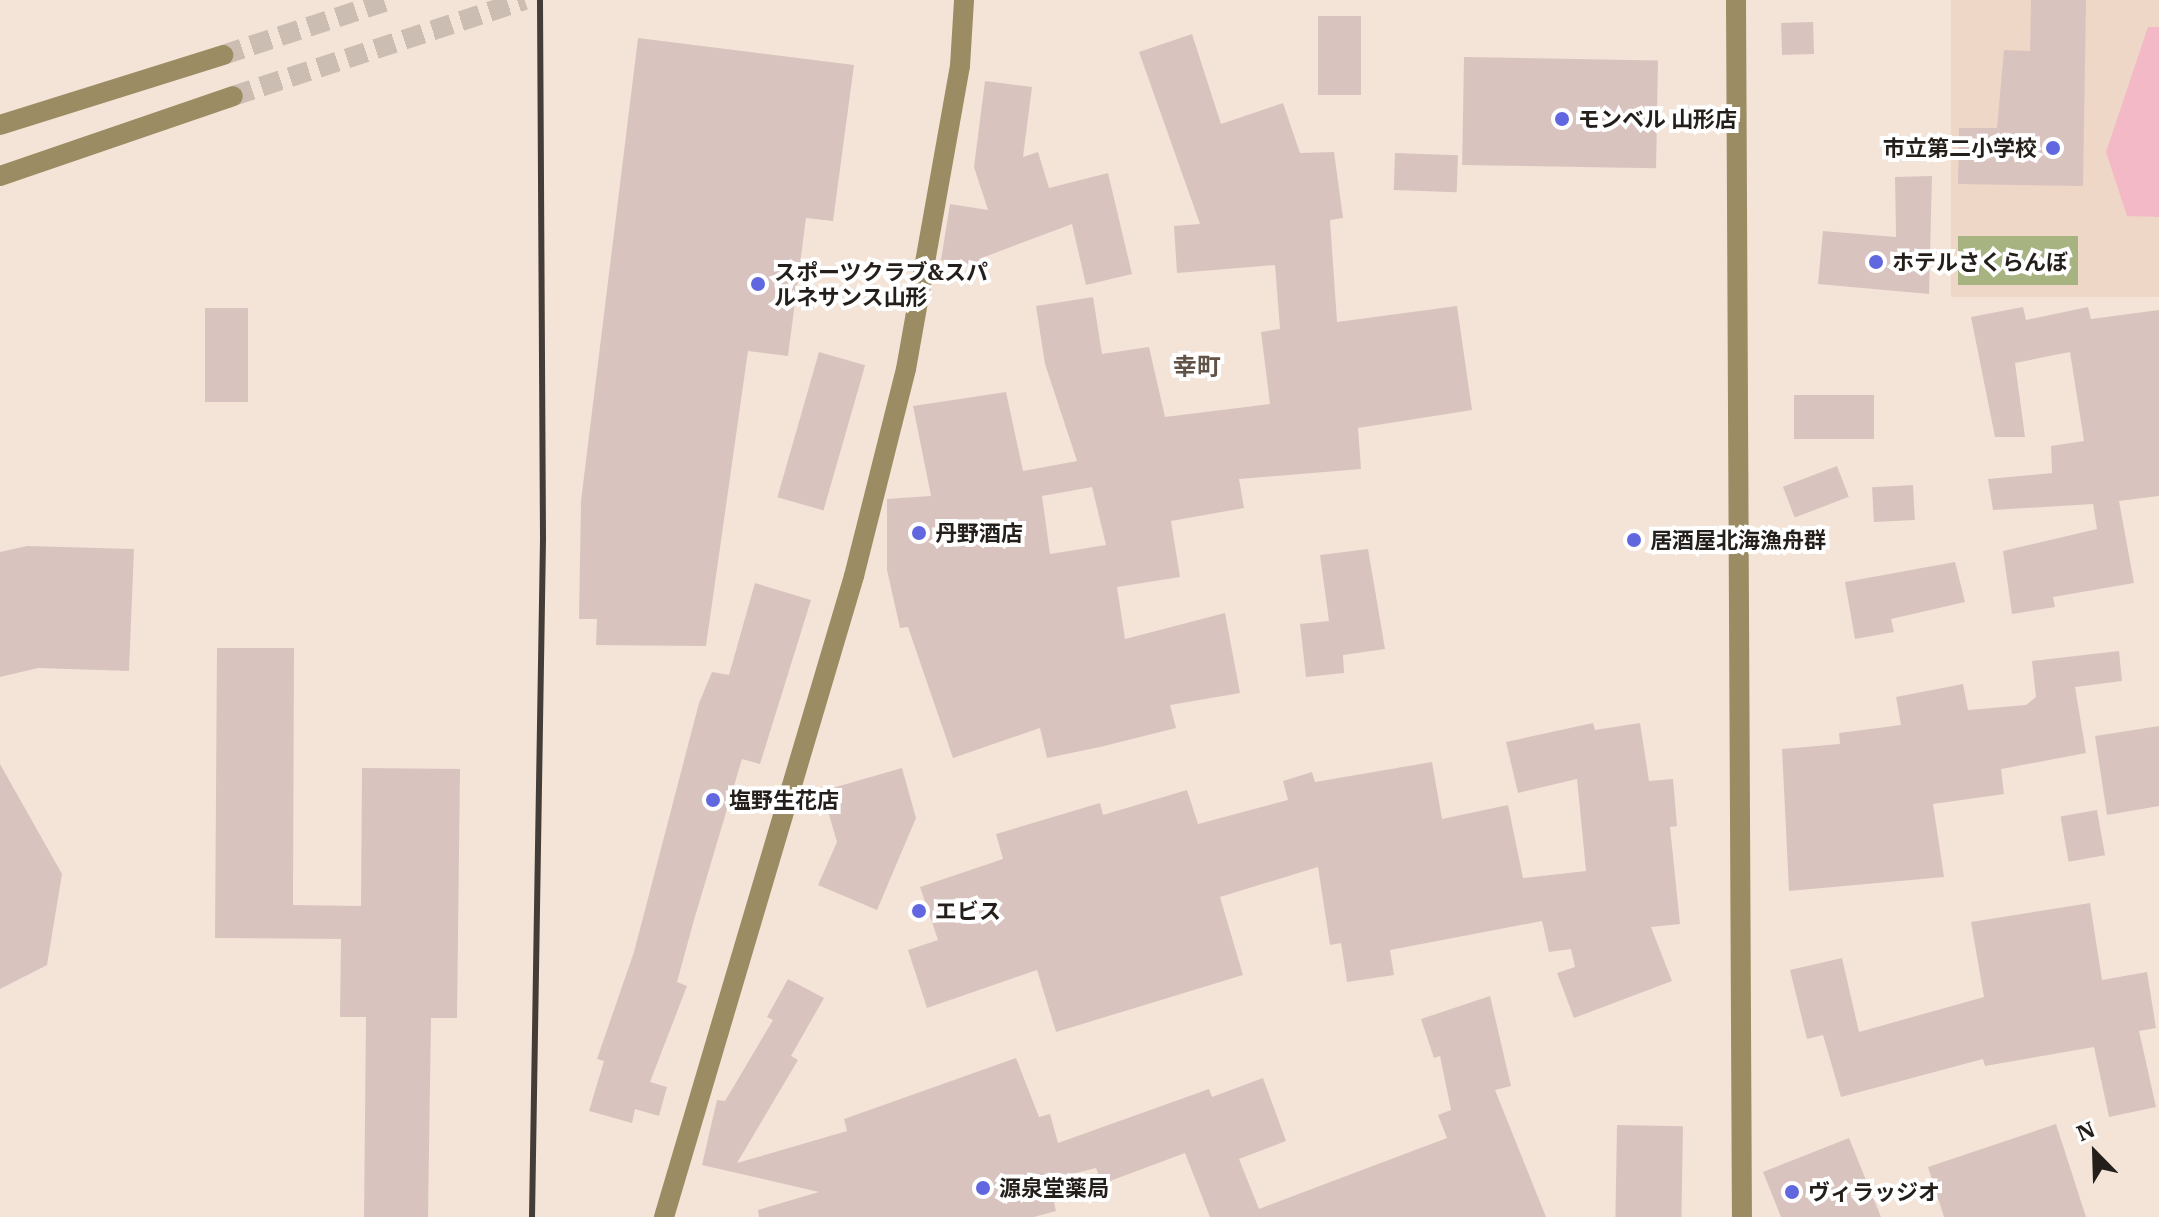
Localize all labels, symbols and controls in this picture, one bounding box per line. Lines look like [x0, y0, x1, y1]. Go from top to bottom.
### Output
place label: モンベル 山形店 [1578, 106, 1737, 132]
marker: モンベル 山形店 [1553, 110, 1571, 128]
place label: 市立第二小学校 [1883, 135, 2037, 161]
marker: 市立第二小学校 [2044, 139, 2062, 157]
place label: ホテルさくらんぼ [1892, 249, 2068, 275]
marker: ホテルさくらんぼ [1867, 253, 1885, 271]
place label: スポーツクラブ&スパ ルネサンス山形 [774, 258, 988, 310]
marker: スポーツクラブ&スパ ルネサンス山形 [749, 275, 767, 293]
district label: 幸町 [1173, 353, 1221, 381]
place label: 丹野酒店 [935, 520, 1023, 546]
marker: 丹野酒店 [910, 524, 928, 542]
place label: 居酒屋北海漁舟群 [1650, 527, 1826, 553]
marker: 居酒屋北海漁舟群 [1625, 531, 1643, 549]
place label: 塩野生花店 [729, 787, 839, 813]
marker: 塩野生花店 [704, 791, 722, 809]
place label: エビス [935, 898, 1001, 924]
marker: エビス [910, 902, 928, 920]
north arrow [2055, 1113, 2135, 1193]
text: N [2072, 1114, 2099, 1147]
place label: 源泉堂薬局 [999, 1175, 1109, 1201]
marker: 源泉堂薬局 [974, 1179, 992, 1197]
place label: ヴィラッジオ [1808, 1179, 1940, 1205]
marker: ヴィラッジオ [1783, 1183, 1801, 1201]

